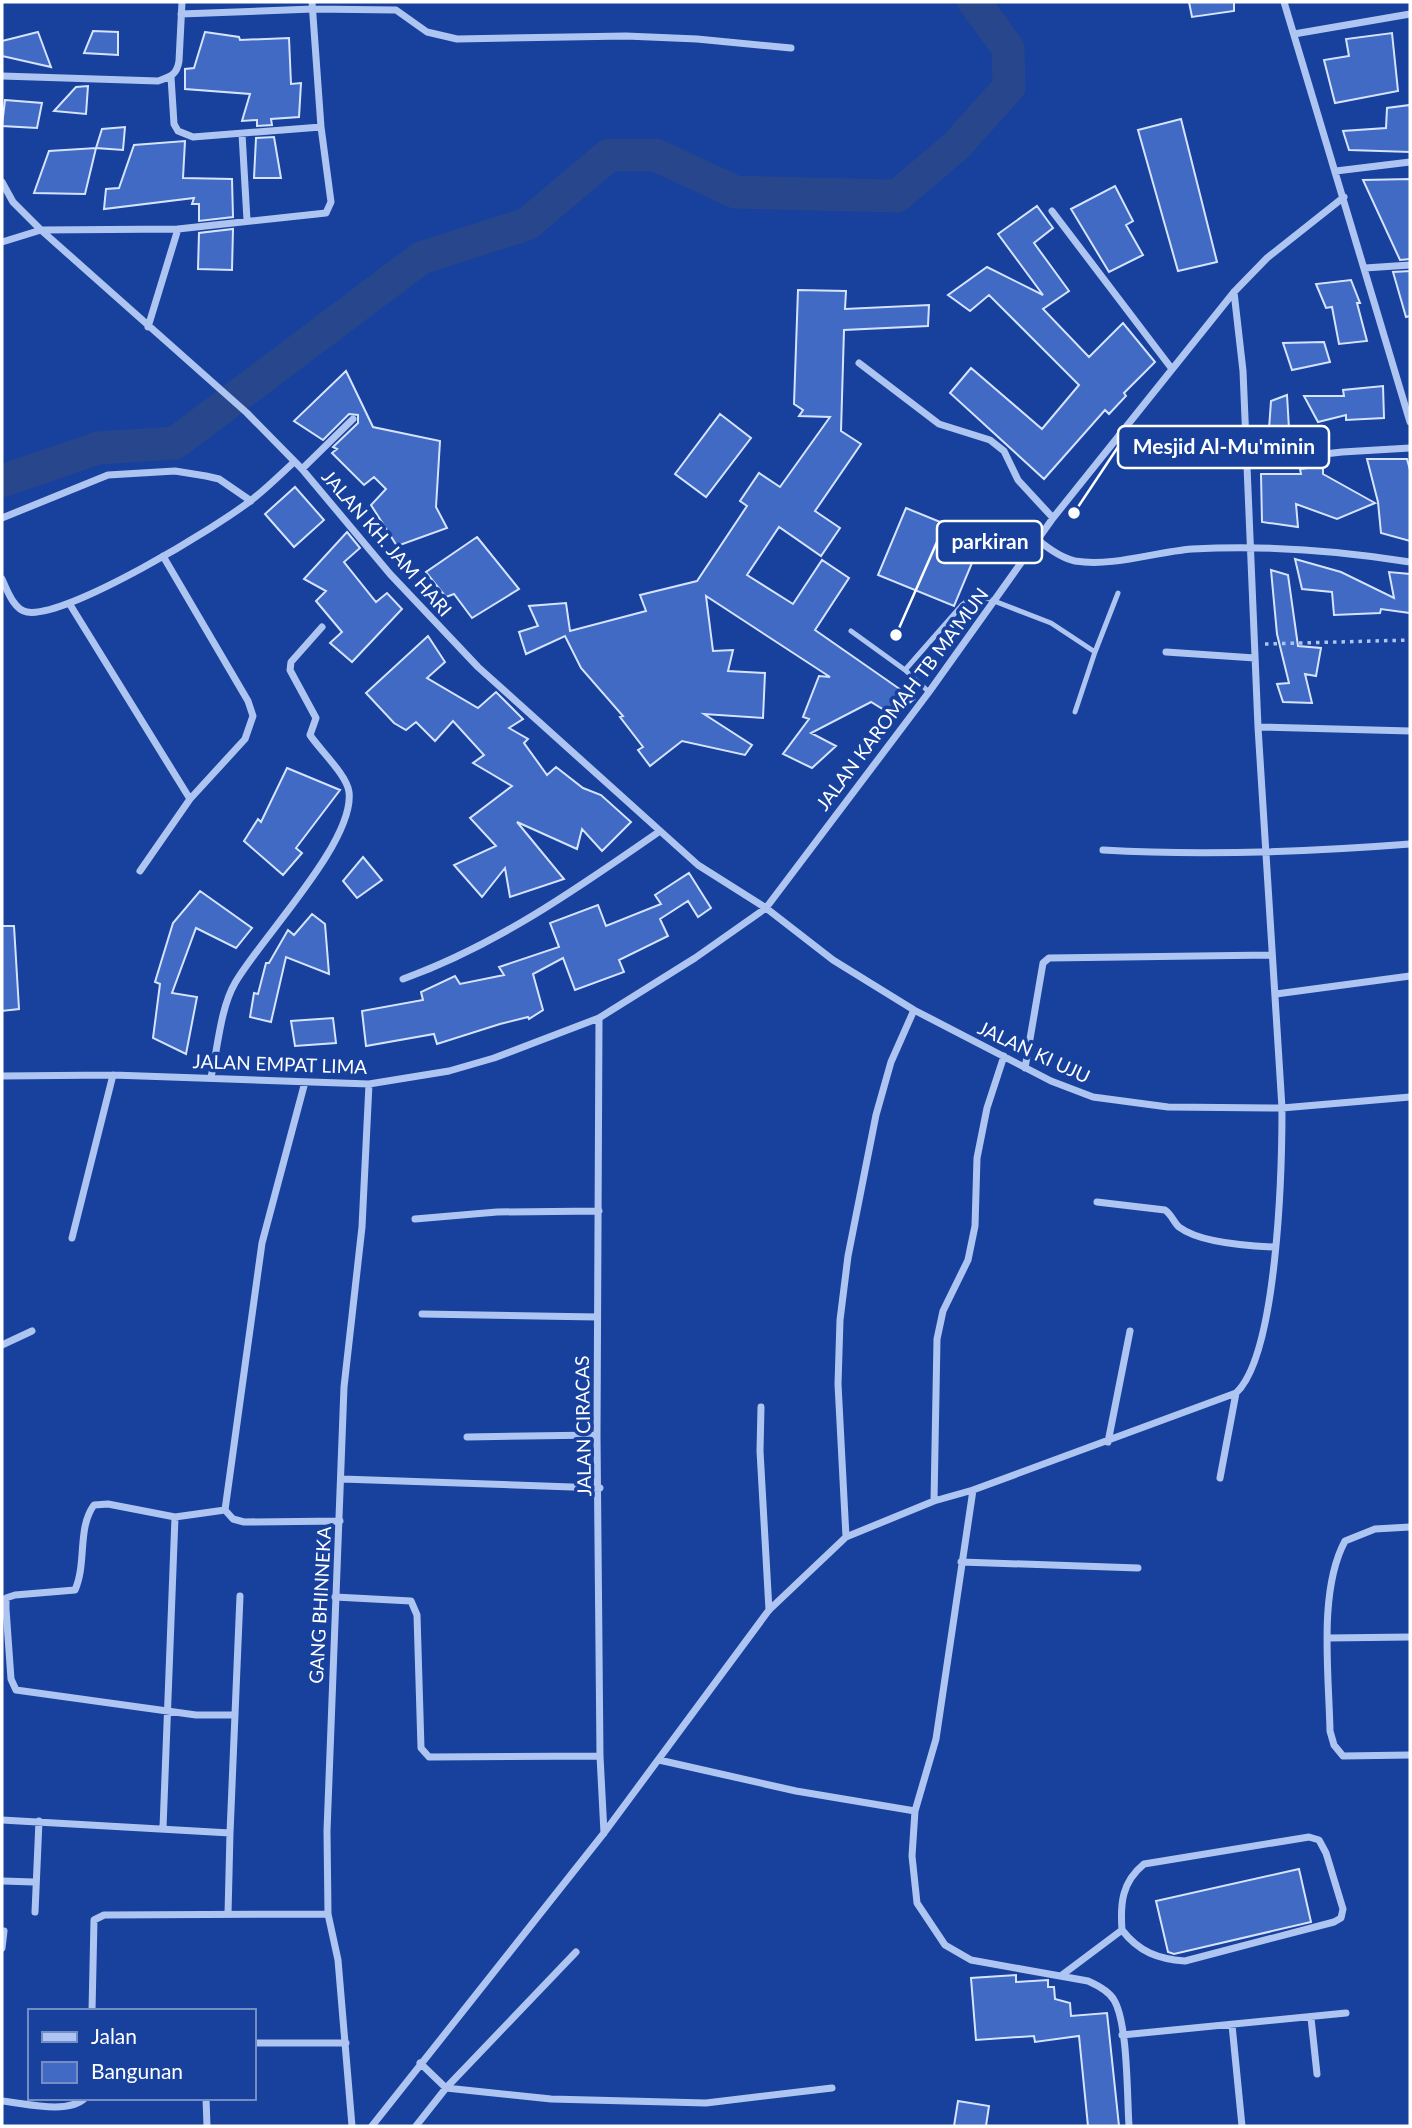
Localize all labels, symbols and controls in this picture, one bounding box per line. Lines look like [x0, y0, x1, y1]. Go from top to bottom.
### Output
callout: Mesjid Al-Mu'minin [1118, 426, 1329, 468]
text: Mesjid Al-Mu'minin [1133, 433, 1315, 458]
street label: JALAN KH. JAM HARI [318, 465, 457, 621]
callout: parkiran [937, 521, 1042, 563]
text: parkiran [951, 528, 1029, 553]
street label: JALAN KAROMAH TB MA'MUN [810, 583, 993, 814]
street label: JALAN KI UJU [975, 1016, 1094, 1088]
street label: JALAN EMPAT LIMA [192, 1049, 368, 1078]
street label: JALAN CIRACAS [570, 1355, 595, 1497]
street label: GANG BHINNEKA [304, 1526, 335, 1684]
legend [28, 2009, 256, 2100]
text: Jalan [91, 2023, 137, 2048]
text: Bangunan [91, 2058, 183, 2083]

